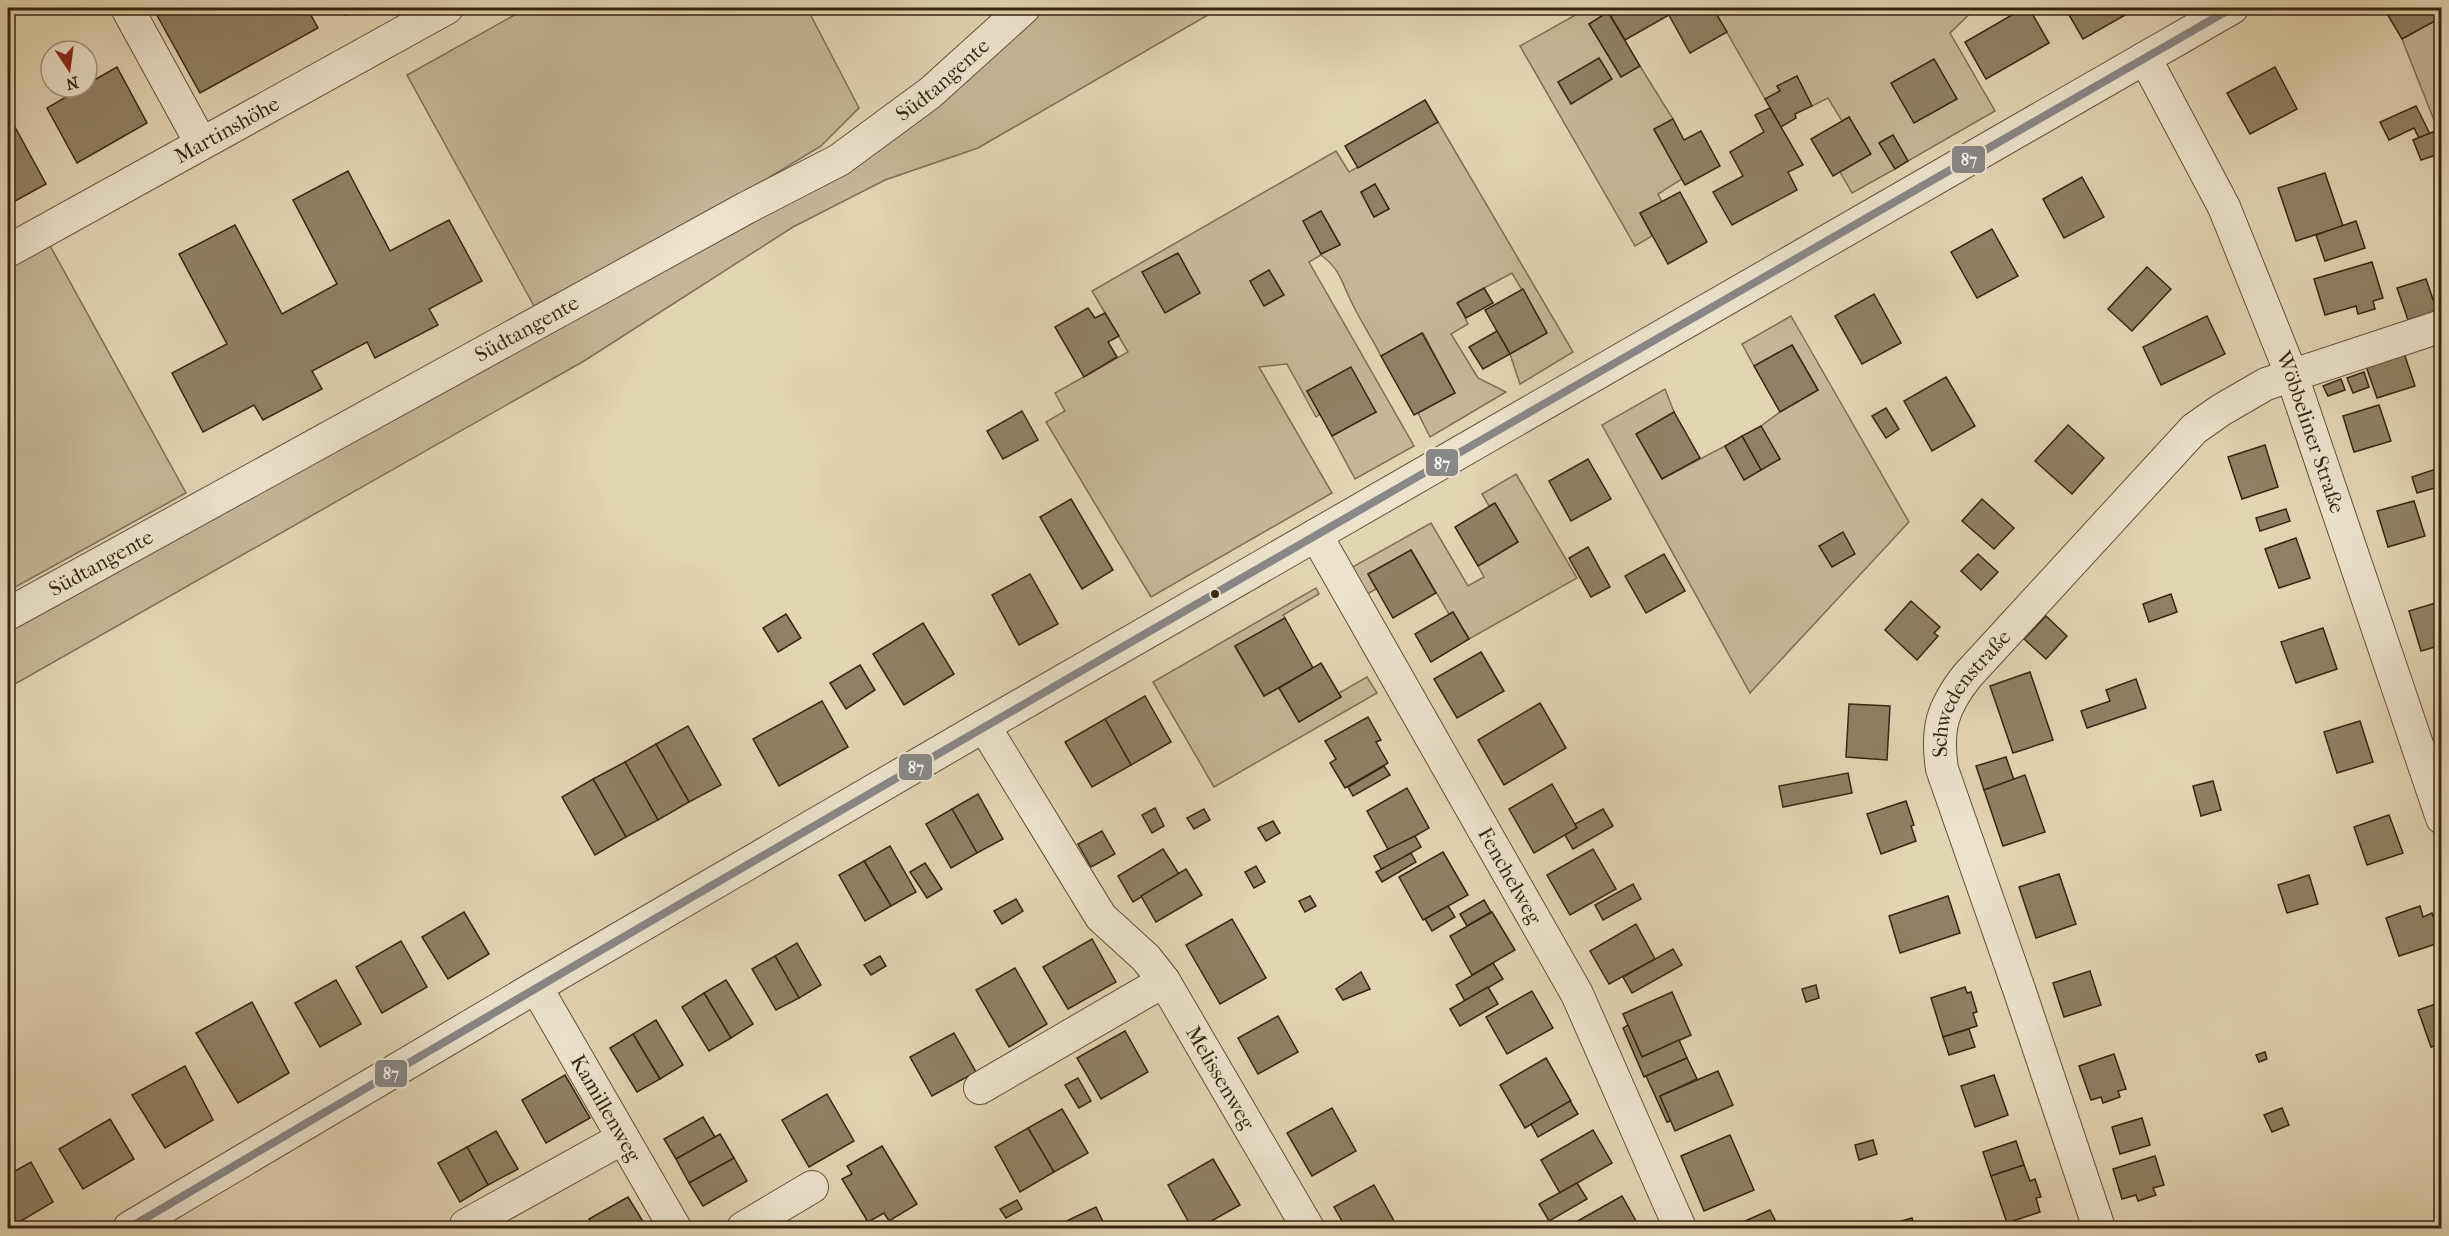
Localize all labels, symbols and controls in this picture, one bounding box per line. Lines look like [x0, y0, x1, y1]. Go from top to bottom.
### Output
street label: Südtangente [891, 33, 994, 126]
north arrow [39, 39, 99, 99]
text: N [63, 73, 80, 94]
street label: Martinshöhe [170, 91, 283, 168]
line badge: 87 [1951, 145, 1986, 174]
text: 87 [1961, 150, 1977, 169]
street label: Südtangente [471, 290, 583, 367]
street label: Wöbbeliner Straße [2271, 347, 2350, 516]
line badge: 87 [1425, 448, 1459, 477]
text: 87 [1434, 454, 1450, 473]
street label: Südtangente [45, 525, 157, 601]
unlabelled marker [1209, 588, 1221, 600]
street label: Schwedenstraße [1928, 625, 2015, 758]
line badge: 87 [898, 753, 933, 781]
text: 87 [908, 758, 924, 777]
street label: Fenchelweg [1473, 823, 1547, 929]
street label: Melissenweg [1181, 1022, 1260, 1134]
street label: Kamillenweg [566, 1051, 647, 1167]
line badge: 87 [374, 1059, 408, 1088]
text: 87 [383, 1064, 399, 1083]

